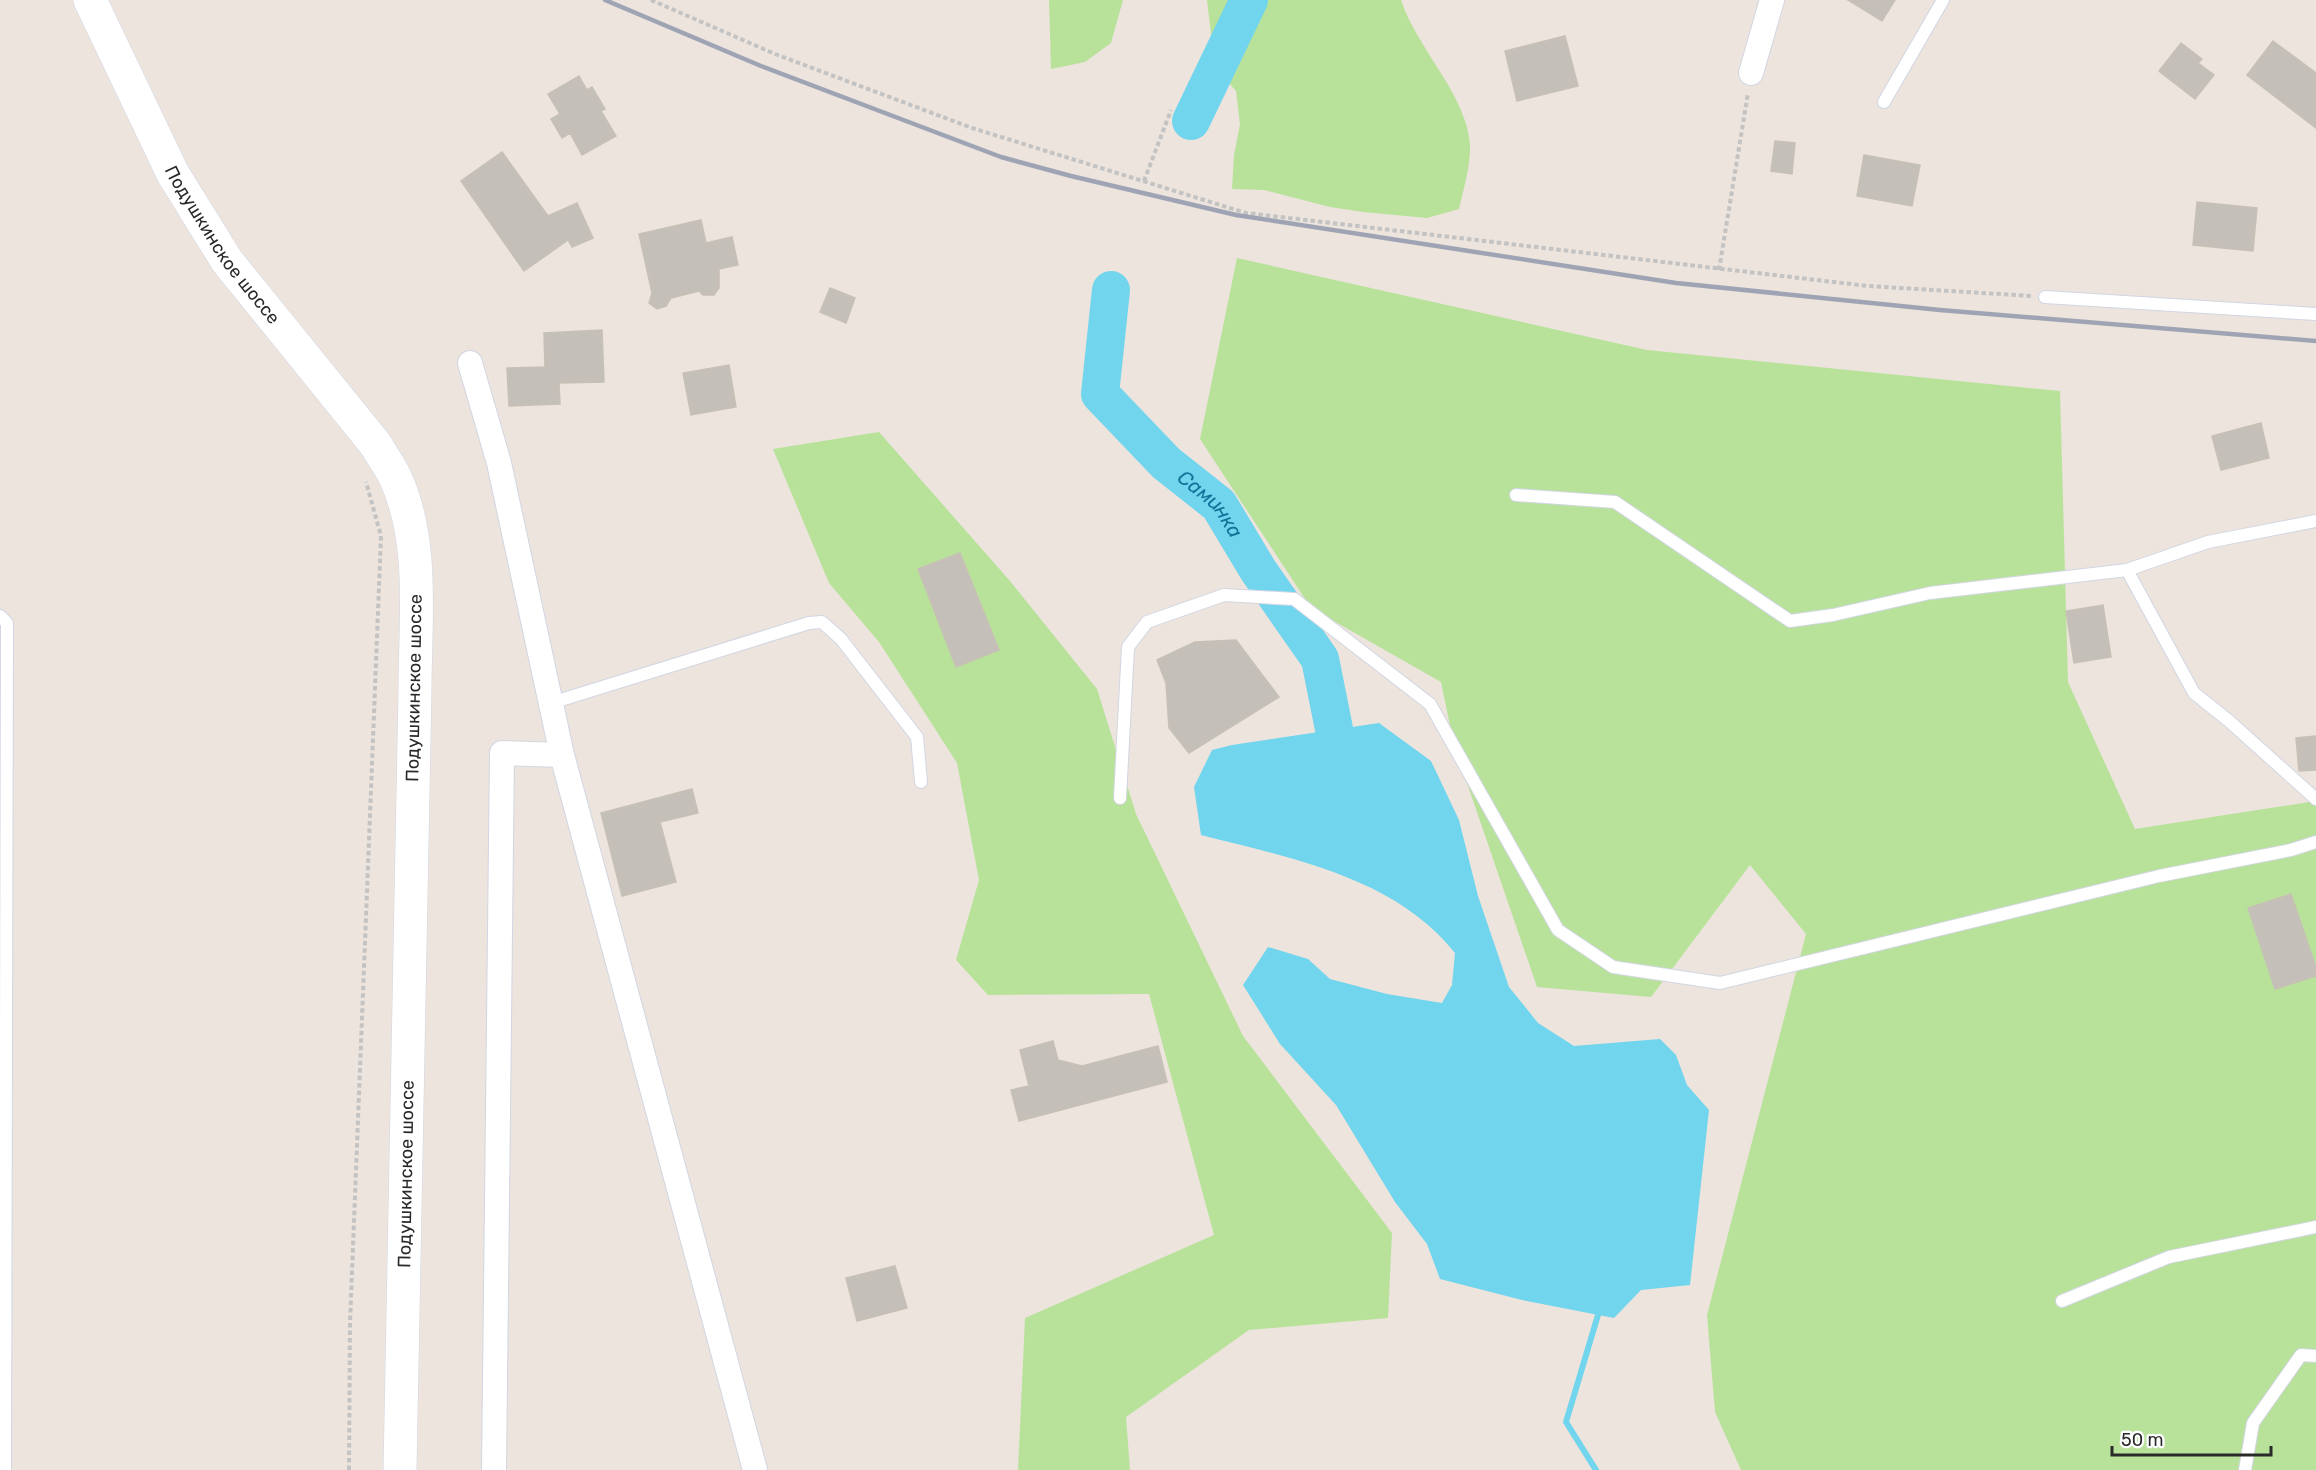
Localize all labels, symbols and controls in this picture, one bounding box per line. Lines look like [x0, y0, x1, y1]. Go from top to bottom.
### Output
street label: Подушкинское шоссе [160, 162, 285, 328]
water label: Саминка [1173, 465, 1248, 542]
street label: Подушкинское шоссе [401, 594, 427, 782]
street label: Подушкинское шоссе [393, 1080, 419, 1268]
scale bar [2112, 1419, 2271, 1457]
text: 50 m [2121, 1429, 2164, 1451]

